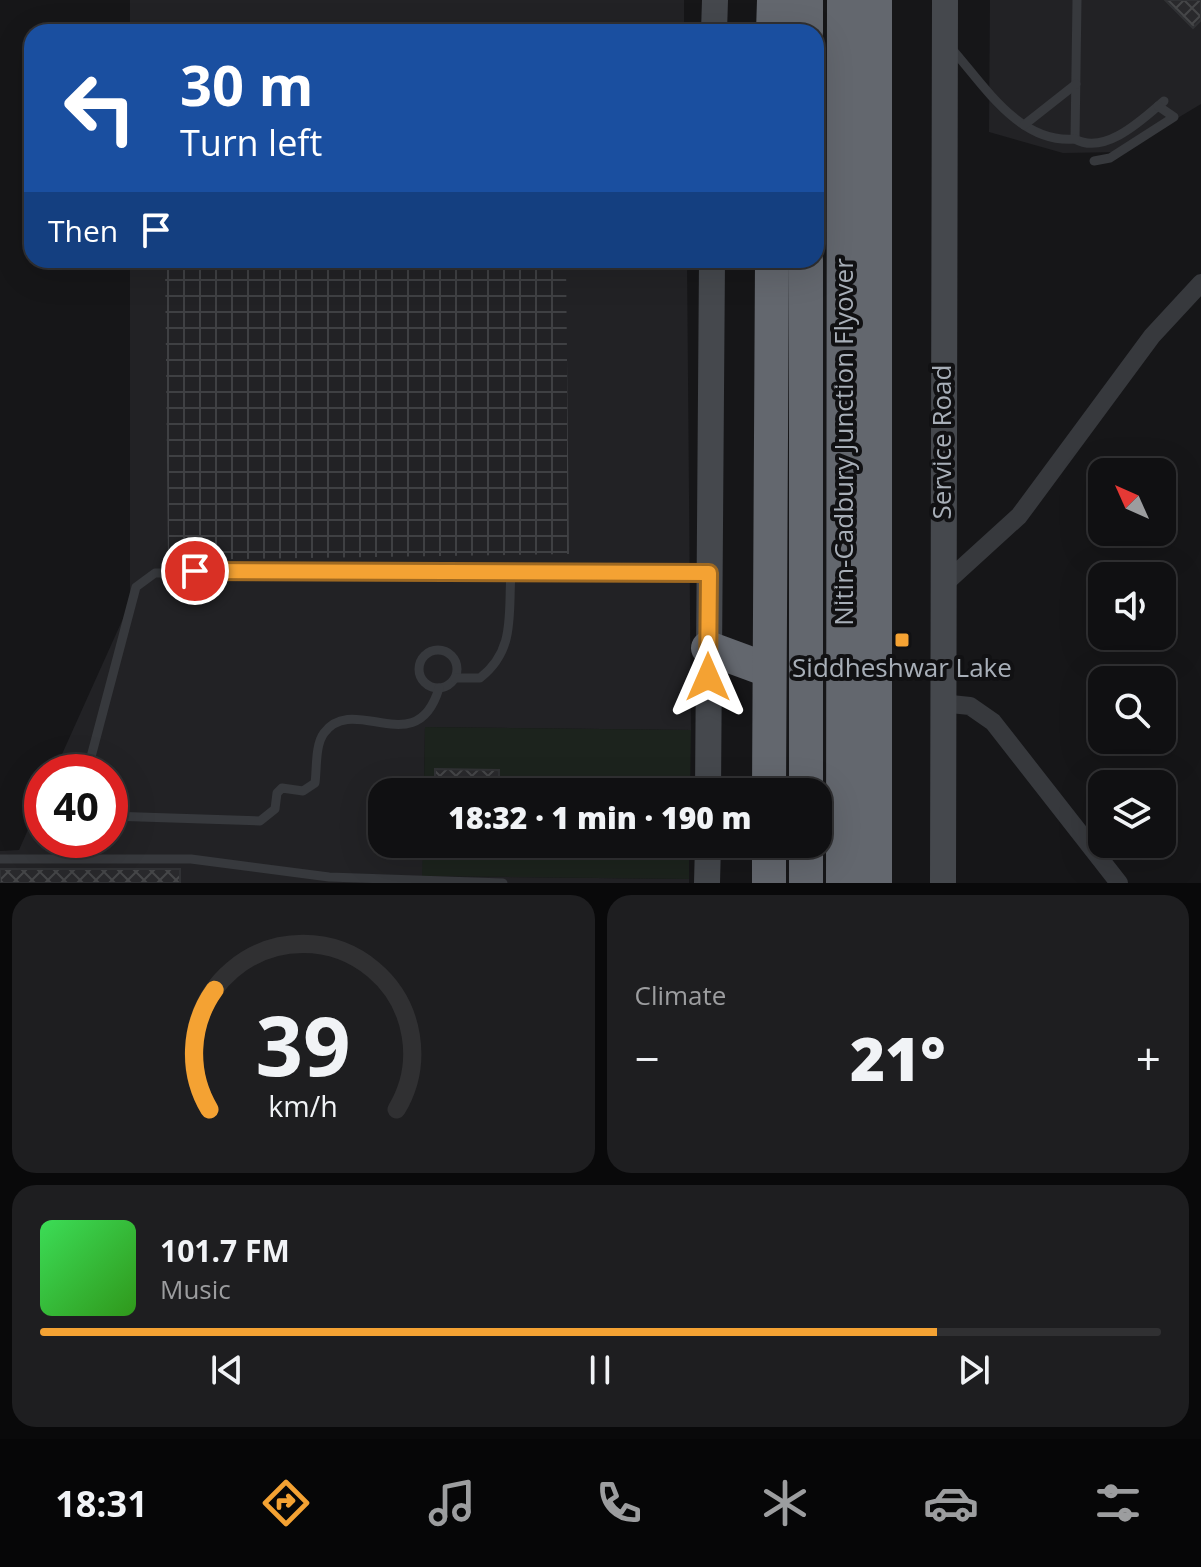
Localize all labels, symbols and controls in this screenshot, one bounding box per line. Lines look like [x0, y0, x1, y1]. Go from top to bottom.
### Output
text: 30 m [180, 46, 314, 122]
icon: left [48, 56, 152, 160]
text: Turn left [180, 118, 322, 167]
icon: arrive [134, 208, 178, 252]
text: Then [48, 210, 118, 251]
street label: Nitin-Cadbury Junction Flyover [825, 258, 861, 626]
street label: Service Road [923, 365, 959, 519]
north arrow [1088, 458, 1176, 546]
map controls [1088, 458, 1176, 858]
pin [161, 537, 229, 605]
icon: arrive [173, 549, 217, 593]
button: sound [1088, 562, 1176, 650]
marker: Siddheshwar Lake [893, 631, 911, 649]
position arrow [666, 635, 750, 719]
place label: Siddheshwar Lake [792, 649, 1012, 685]
button: search [1088, 666, 1176, 754]
speed limit sign: 40 [24, 754, 128, 858]
button: layers [1088, 770, 1176, 858]
text: 18:32 · 1 min · 190 m [448, 797, 752, 838]
text: Climate [635, 977, 726, 1013]
text: 39 [256, 987, 351, 1100]
text: 21° [850, 1017, 946, 1099]
text: − [635, 1028, 660, 1088]
text: + [1136, 1028, 1161, 1088]
text: km/h [269, 1086, 338, 1125]
text: 101.7 FM [160, 1230, 290, 1271]
text: Music [160, 1271, 231, 1307]
icon: previous [205, 1348, 249, 1392]
icon: pause [578, 1348, 622, 1392]
icon: next [952, 1348, 996, 1392]
icon: directions [258, 1475, 314, 1531]
icon: music [424, 1475, 480, 1531]
icon: phone [591, 1475, 647, 1531]
icon: climate [757, 1475, 813, 1531]
icon: car [923, 1475, 979, 1531]
icon: filters [1090, 1475, 1146, 1531]
text: 18:31 [55, 1479, 148, 1528]

